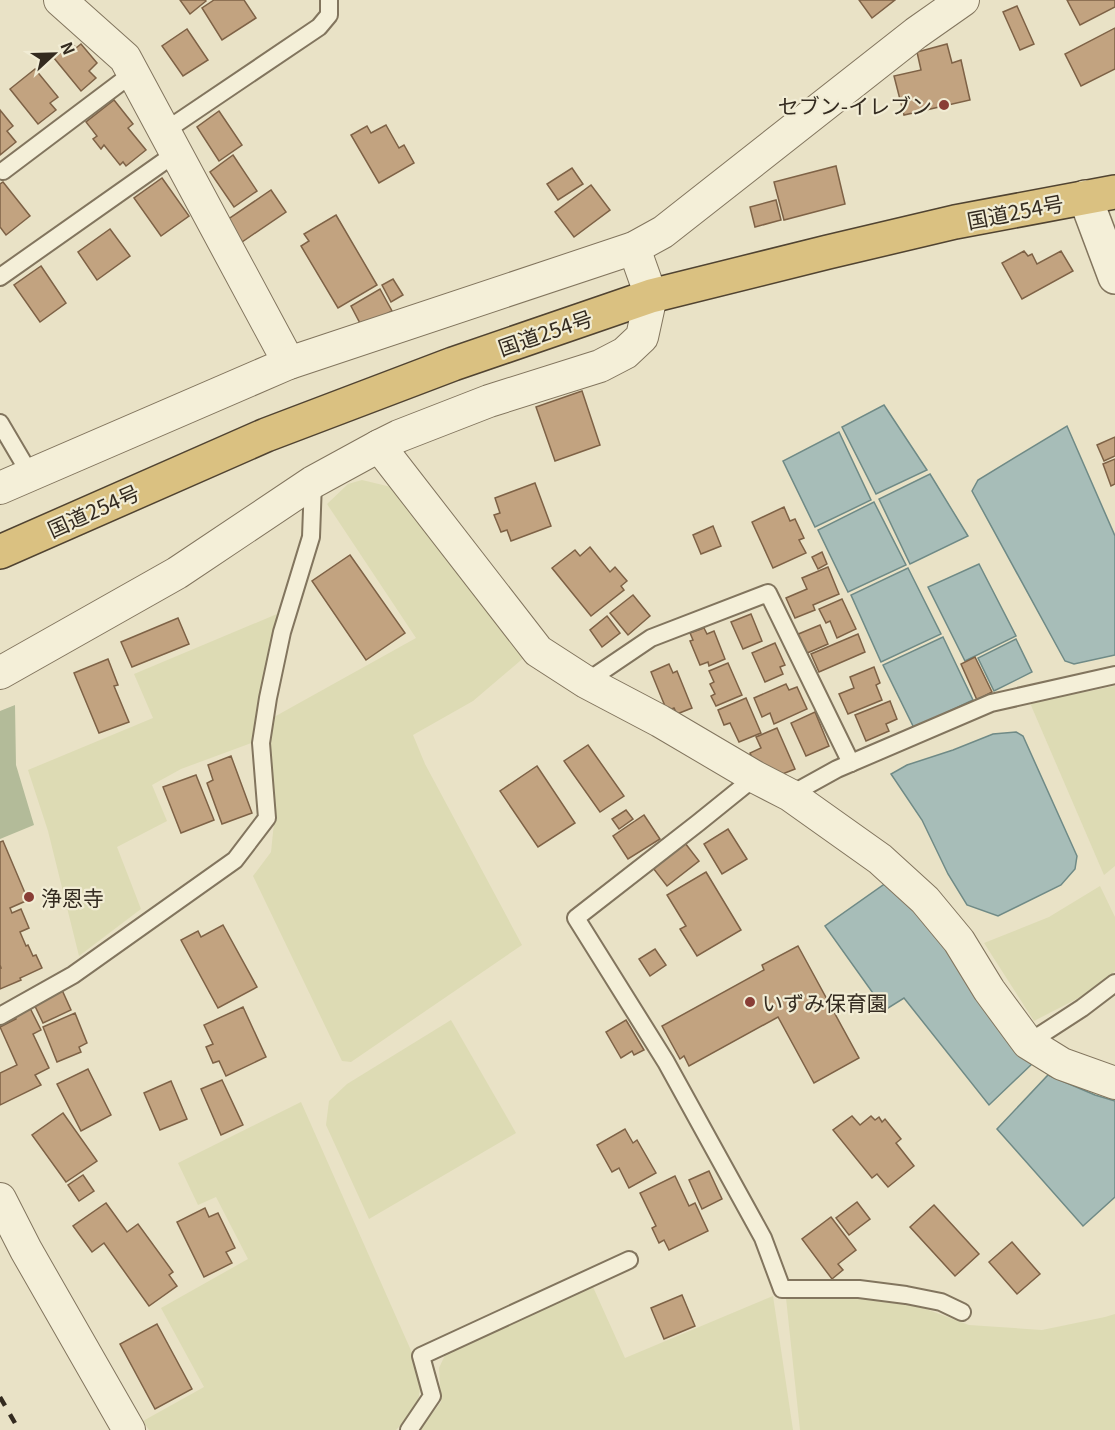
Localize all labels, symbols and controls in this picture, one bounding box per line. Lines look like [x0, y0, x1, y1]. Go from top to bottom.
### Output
north arrow [24, 24, 84, 84]
text: N [55, 38, 82, 58]
place label: セブン-イレブン [778, 90, 932, 120]
marker: セブン-イレブン [937, 98, 951, 112]
street label: 国道254号 [964, 187, 1066, 235]
street label: 国道254号 [494, 302, 596, 362]
street label: 国道254号 [42, 476, 144, 544]
place label: 浄恩寺 [41, 882, 104, 912]
marker: 浄恩寺 [22, 890, 36, 904]
place label: いずみ保育園 [762, 987, 888, 1017]
marker: いずみ保育園 [743, 995, 757, 1009]

